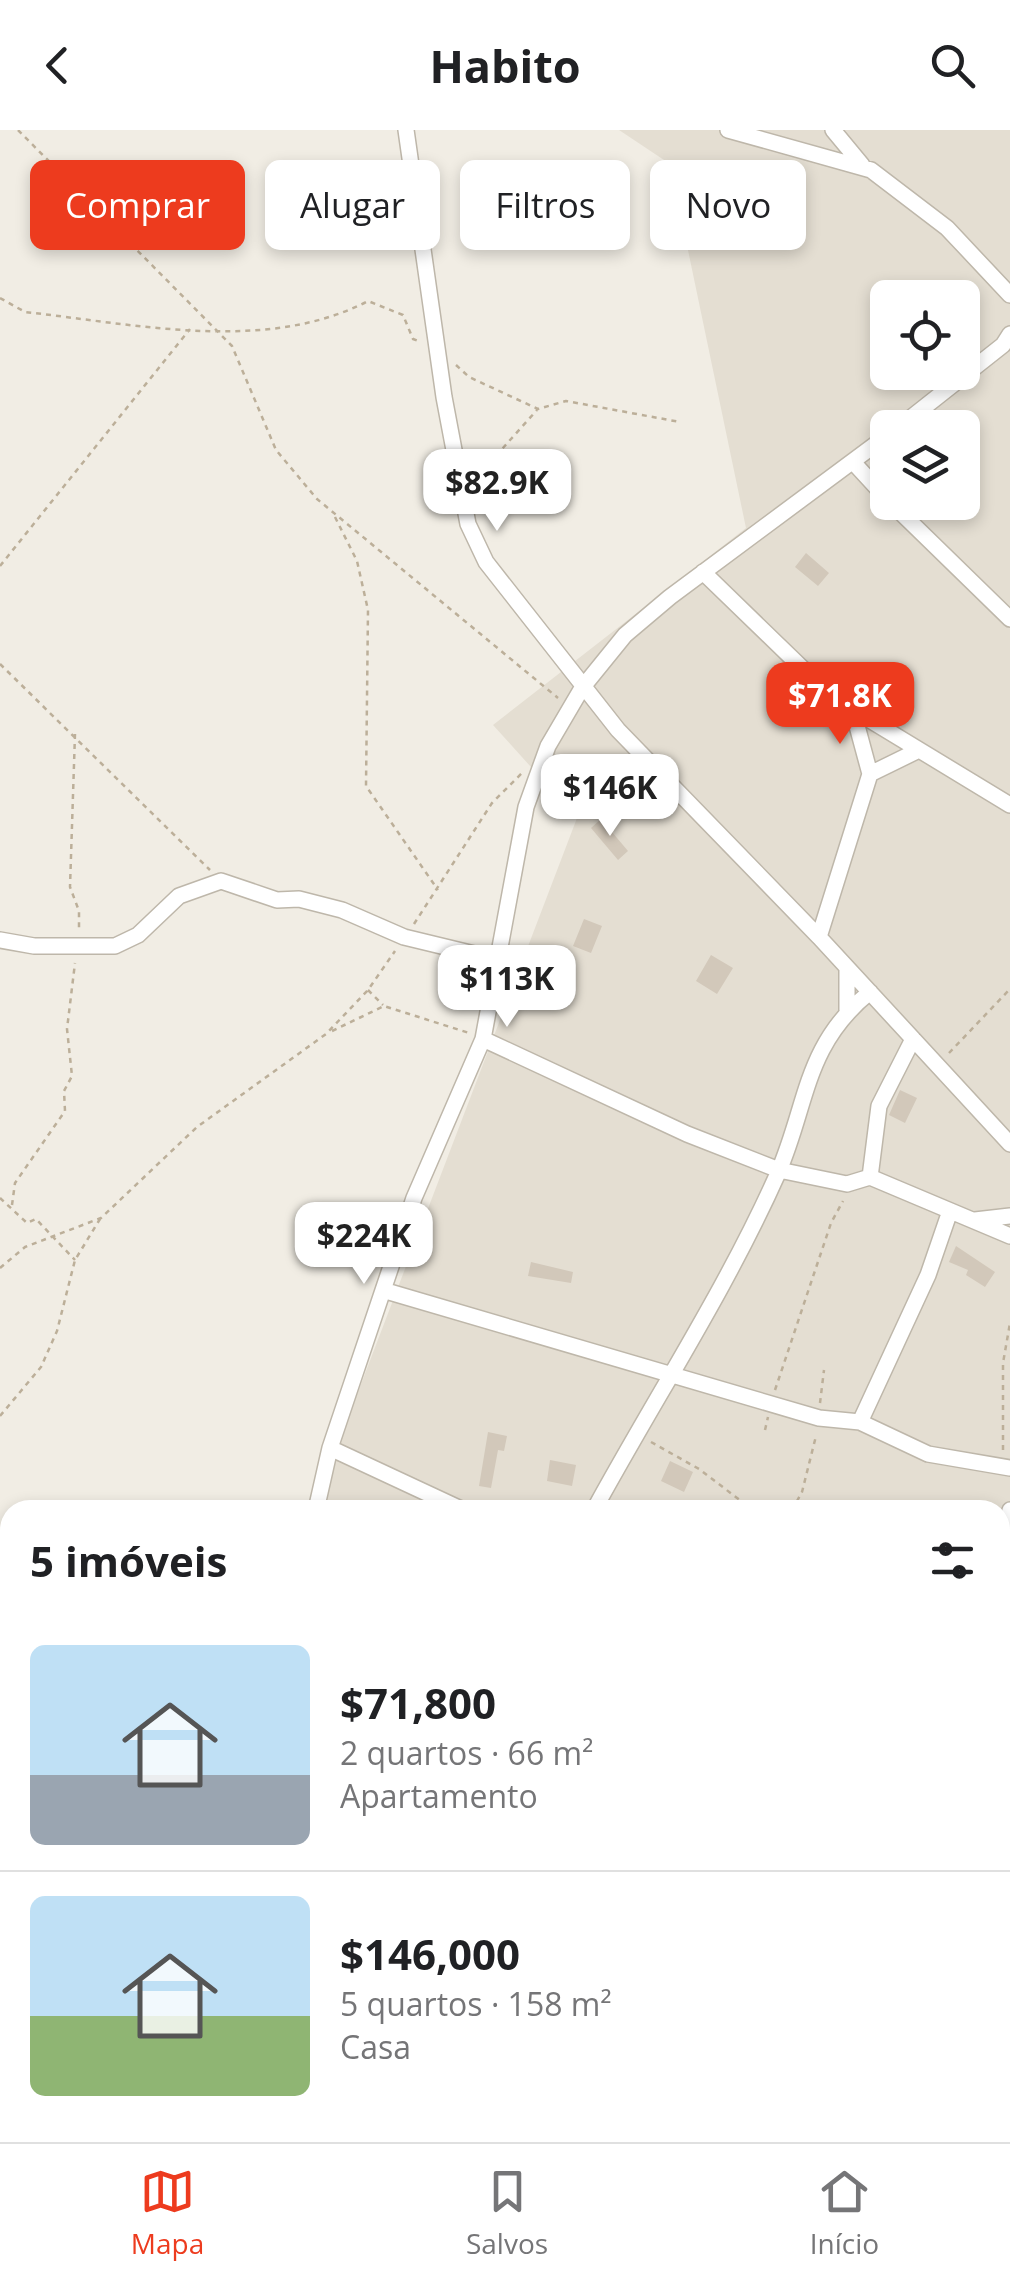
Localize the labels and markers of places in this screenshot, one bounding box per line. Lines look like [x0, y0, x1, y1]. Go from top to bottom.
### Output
pin: $82.9K [416, 449, 578, 534]
pin: $71.8K [759, 662, 921, 747]
pin: $146K [540, 754, 680, 839]
pin: $113K [437, 945, 577, 1030]
pin: $224K [294, 1202, 434, 1287]

